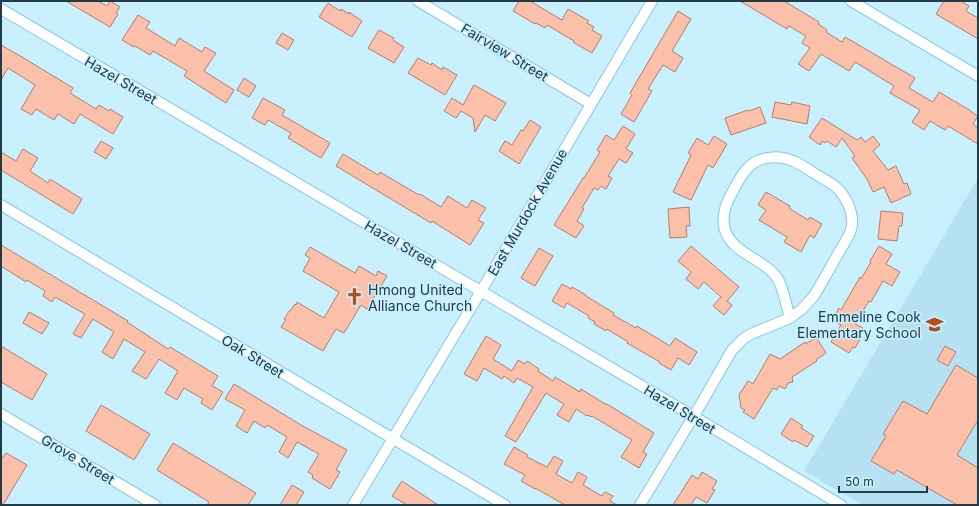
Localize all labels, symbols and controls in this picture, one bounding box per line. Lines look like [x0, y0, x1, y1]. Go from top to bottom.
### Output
street label: Fairview Street [458, 19, 552, 85]
street label: Hazel Street [82, 52, 161, 108]
street label: East Murdock Avenue [484, 145, 570, 279]
street label: Hazel Street [362, 216, 441, 272]
place label: Hmong United Alliance Church [368, 281, 472, 314]
church icon: Hmong United Alliance Church [345, 287, 365, 307]
place label: Emmeline Cook Elementary School [797, 308, 921, 341]
school or university icon: Emmeline Cook Elementary School [924, 314, 944, 334]
street label: Oak Street [219, 331, 288, 381]
street label: Hazel Street [641, 381, 719, 437]
street label: Grove Street [38, 430, 118, 488]
scale bar [839, 468, 927, 494]
text: 50 m [845, 474, 874, 489]

